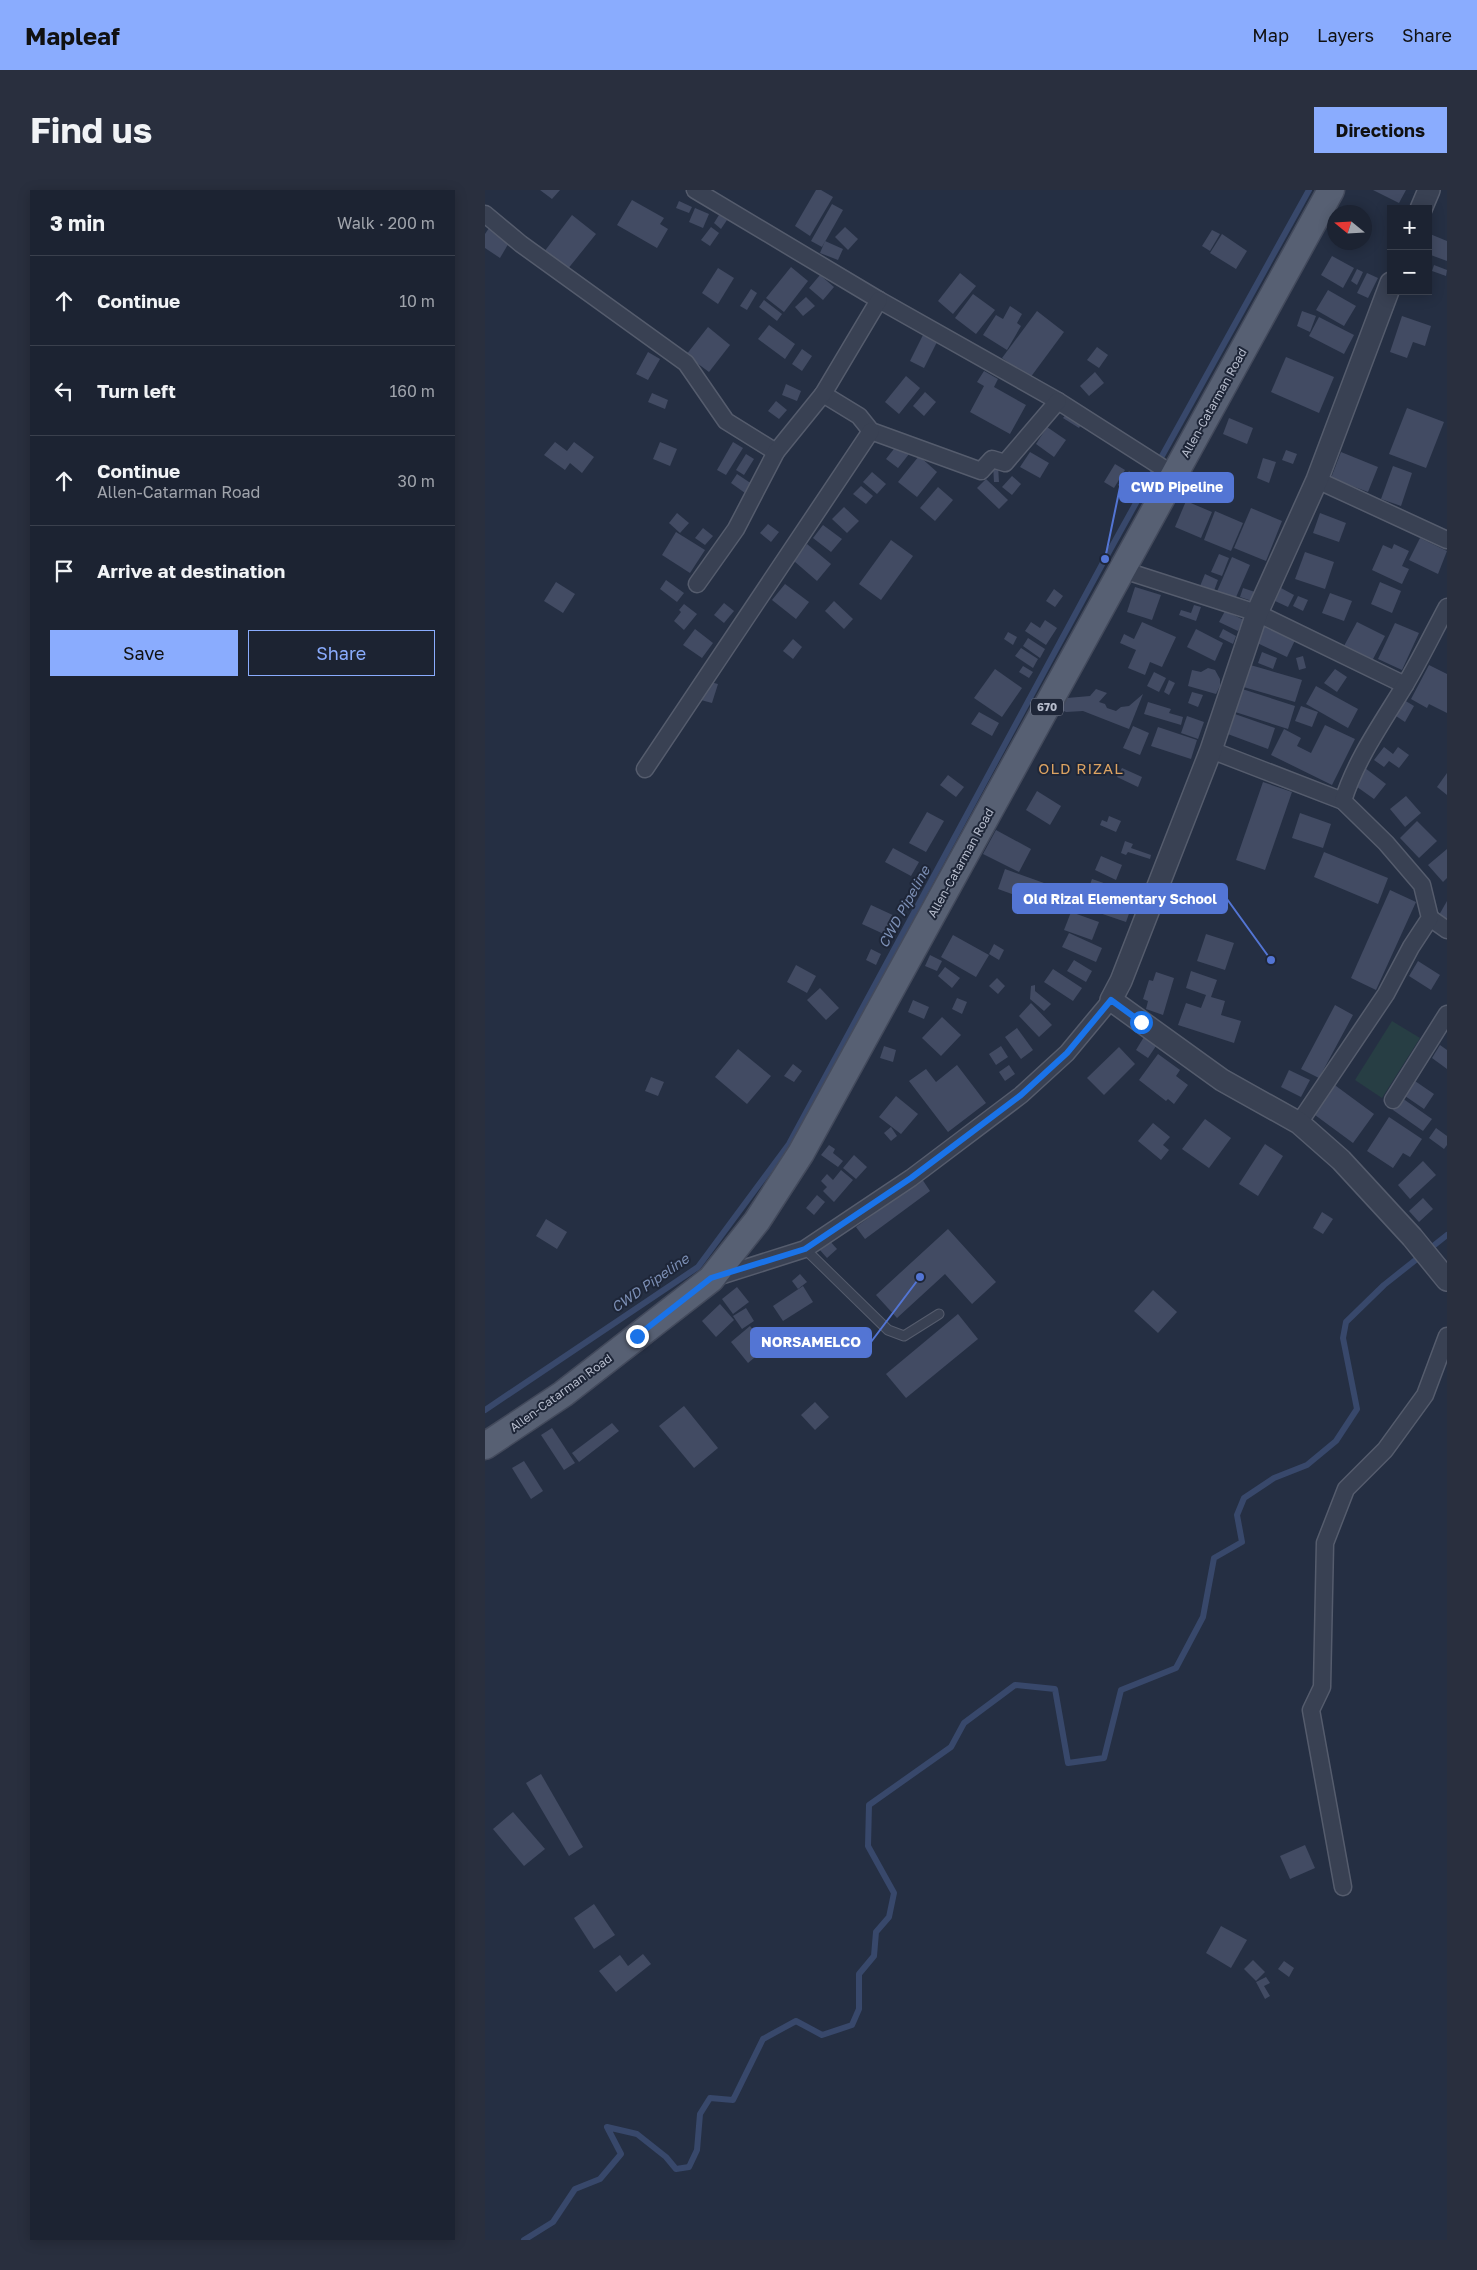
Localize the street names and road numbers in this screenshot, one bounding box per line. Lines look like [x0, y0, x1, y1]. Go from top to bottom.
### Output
street label: Allen-Catarman Road [1177, 346, 1250, 460]
road number: 670 [1031, 698, 1063, 716]
street label: Allen-Catarman Road [924, 806, 997, 920]
street label: Allen-Catarman Road [507, 1351, 615, 1435]

